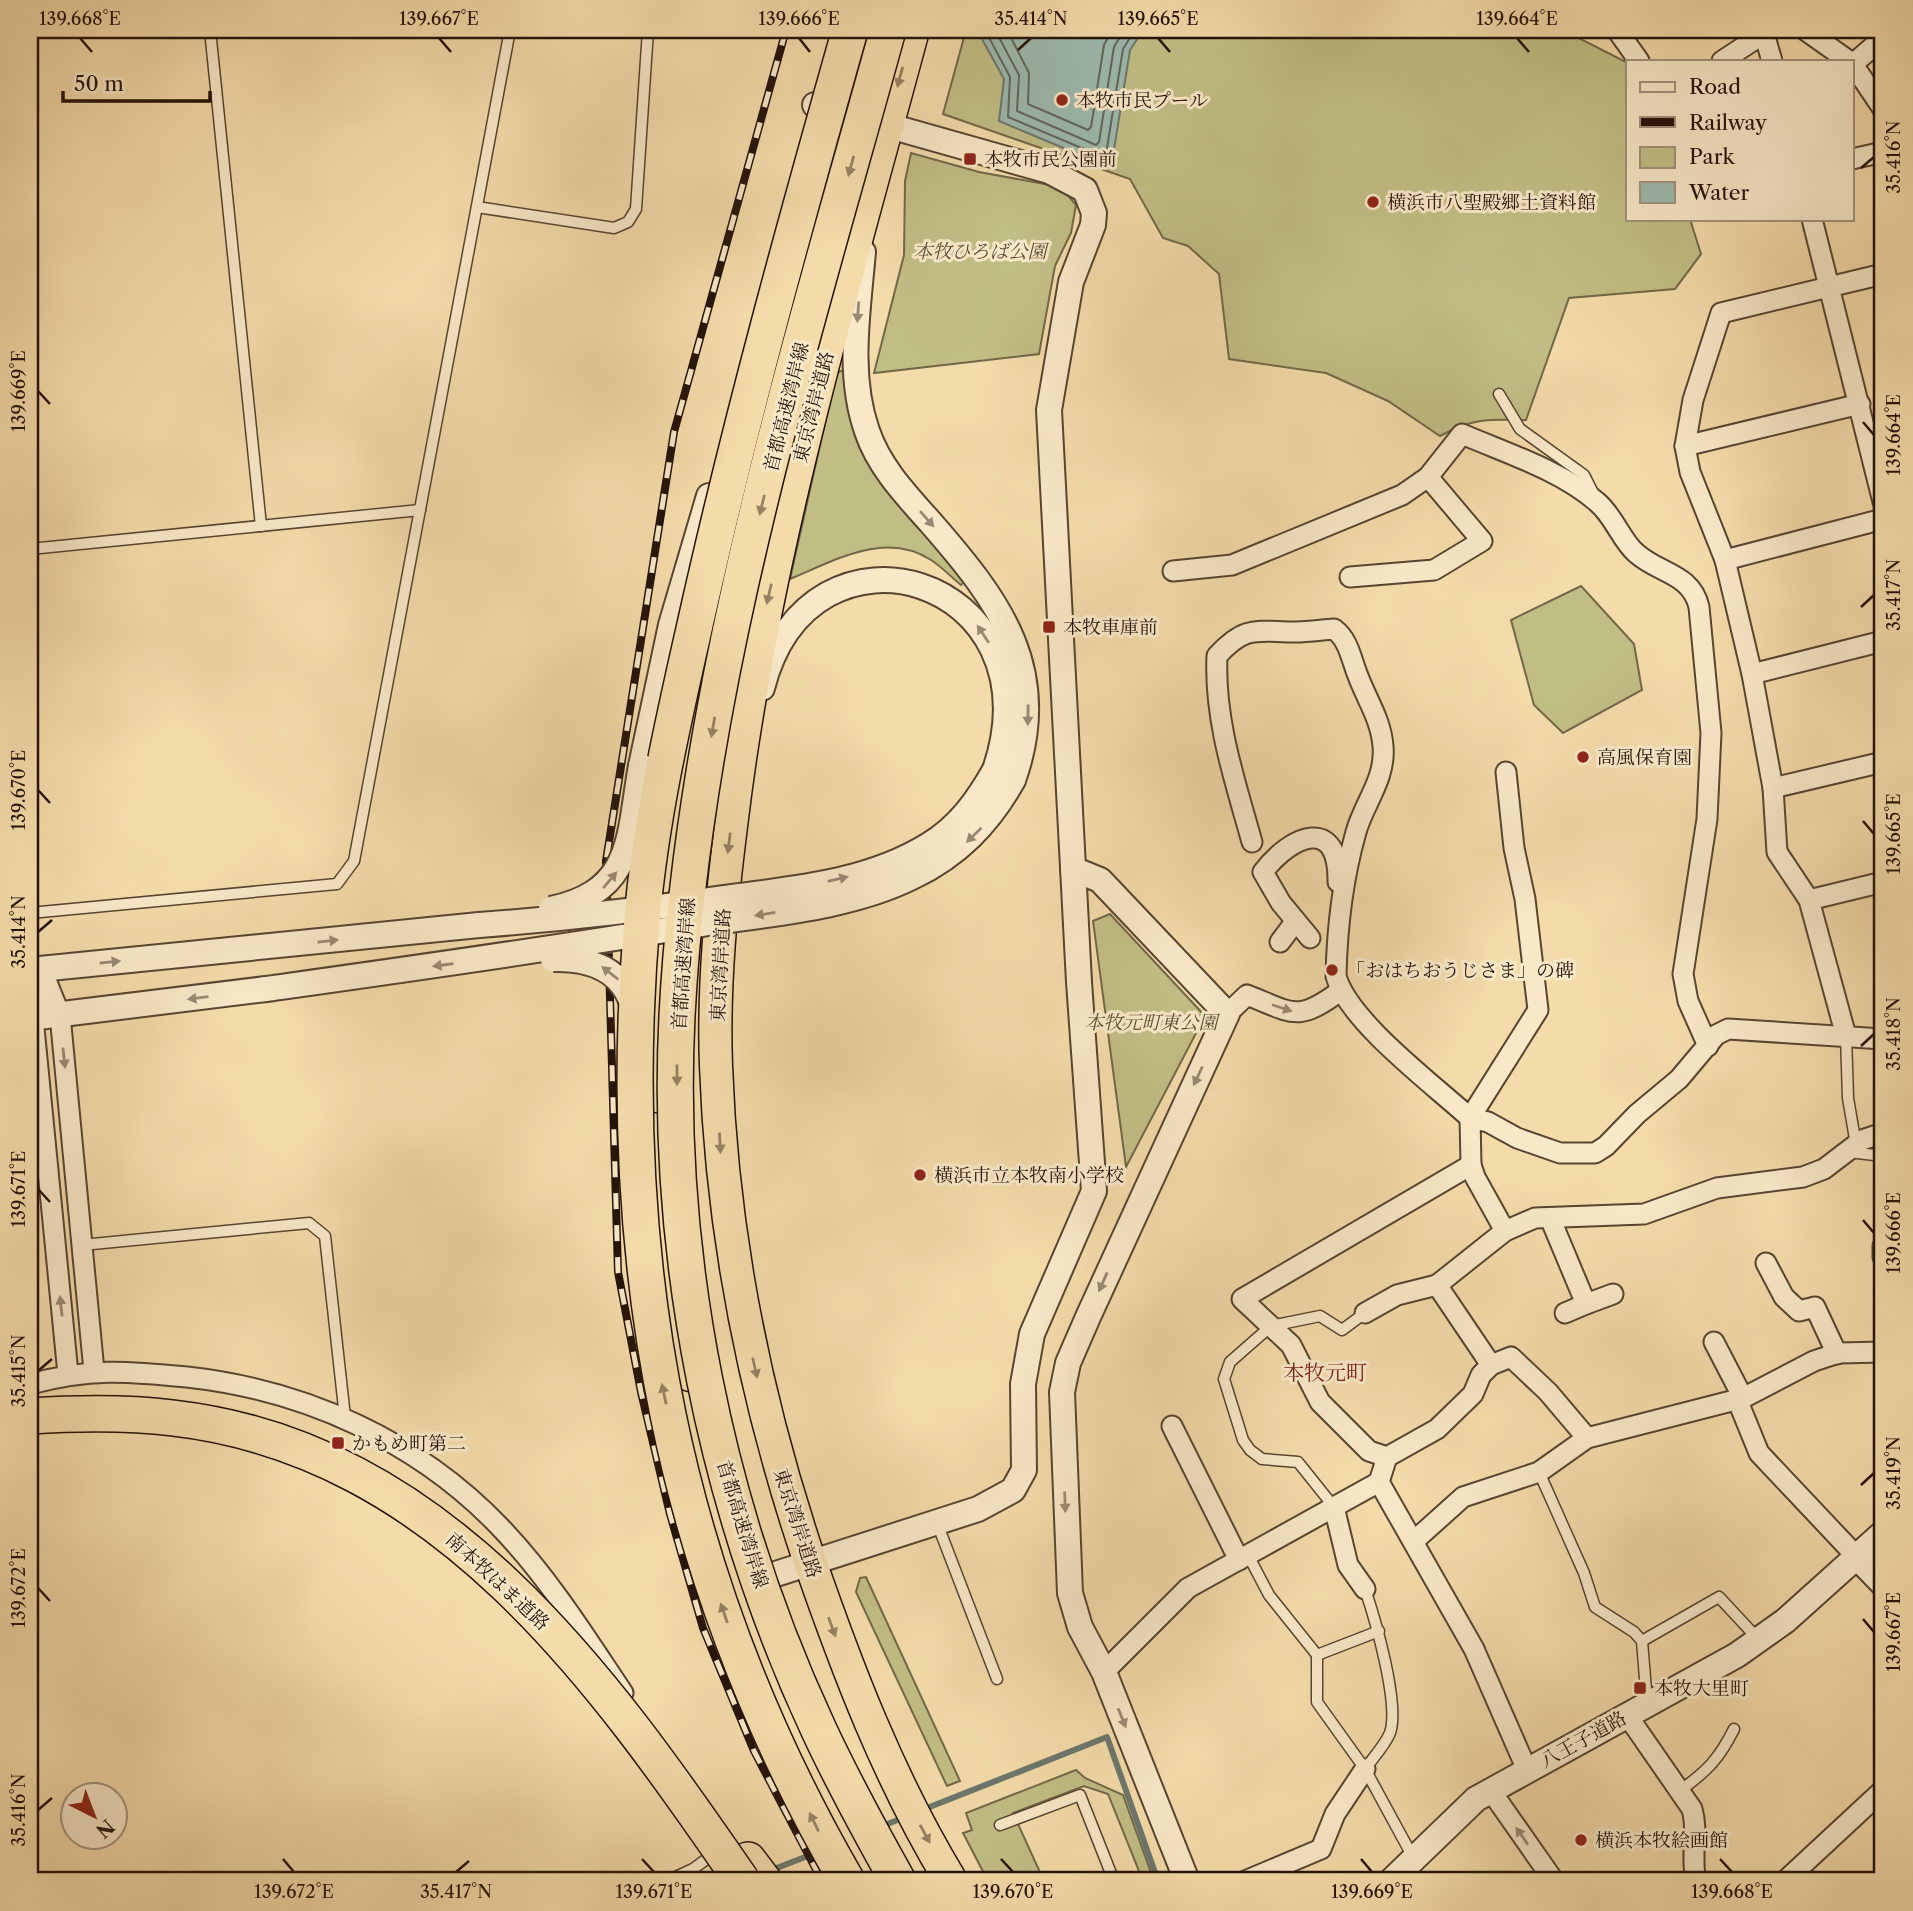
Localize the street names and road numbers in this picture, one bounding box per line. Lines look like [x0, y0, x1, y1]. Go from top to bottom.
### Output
street label: 首都高速湾岸線 [759, 340, 814, 474]
street label: 東京湾岸道路 [789, 349, 838, 465]
street label: 首都高速湾岸線 [667, 897, 700, 1031]
street label: 東京湾岸道路 [706, 907, 735, 1023]
street label: 首都高速湾岸線 [712, 1457, 773, 1591]
street label: 東京湾岸道路 [769, 1465, 826, 1581]
street label: 南本牧はま道路 [441, 1528, 554, 1635]
street label: 八王子道路 [1536, 1706, 1630, 1773]

